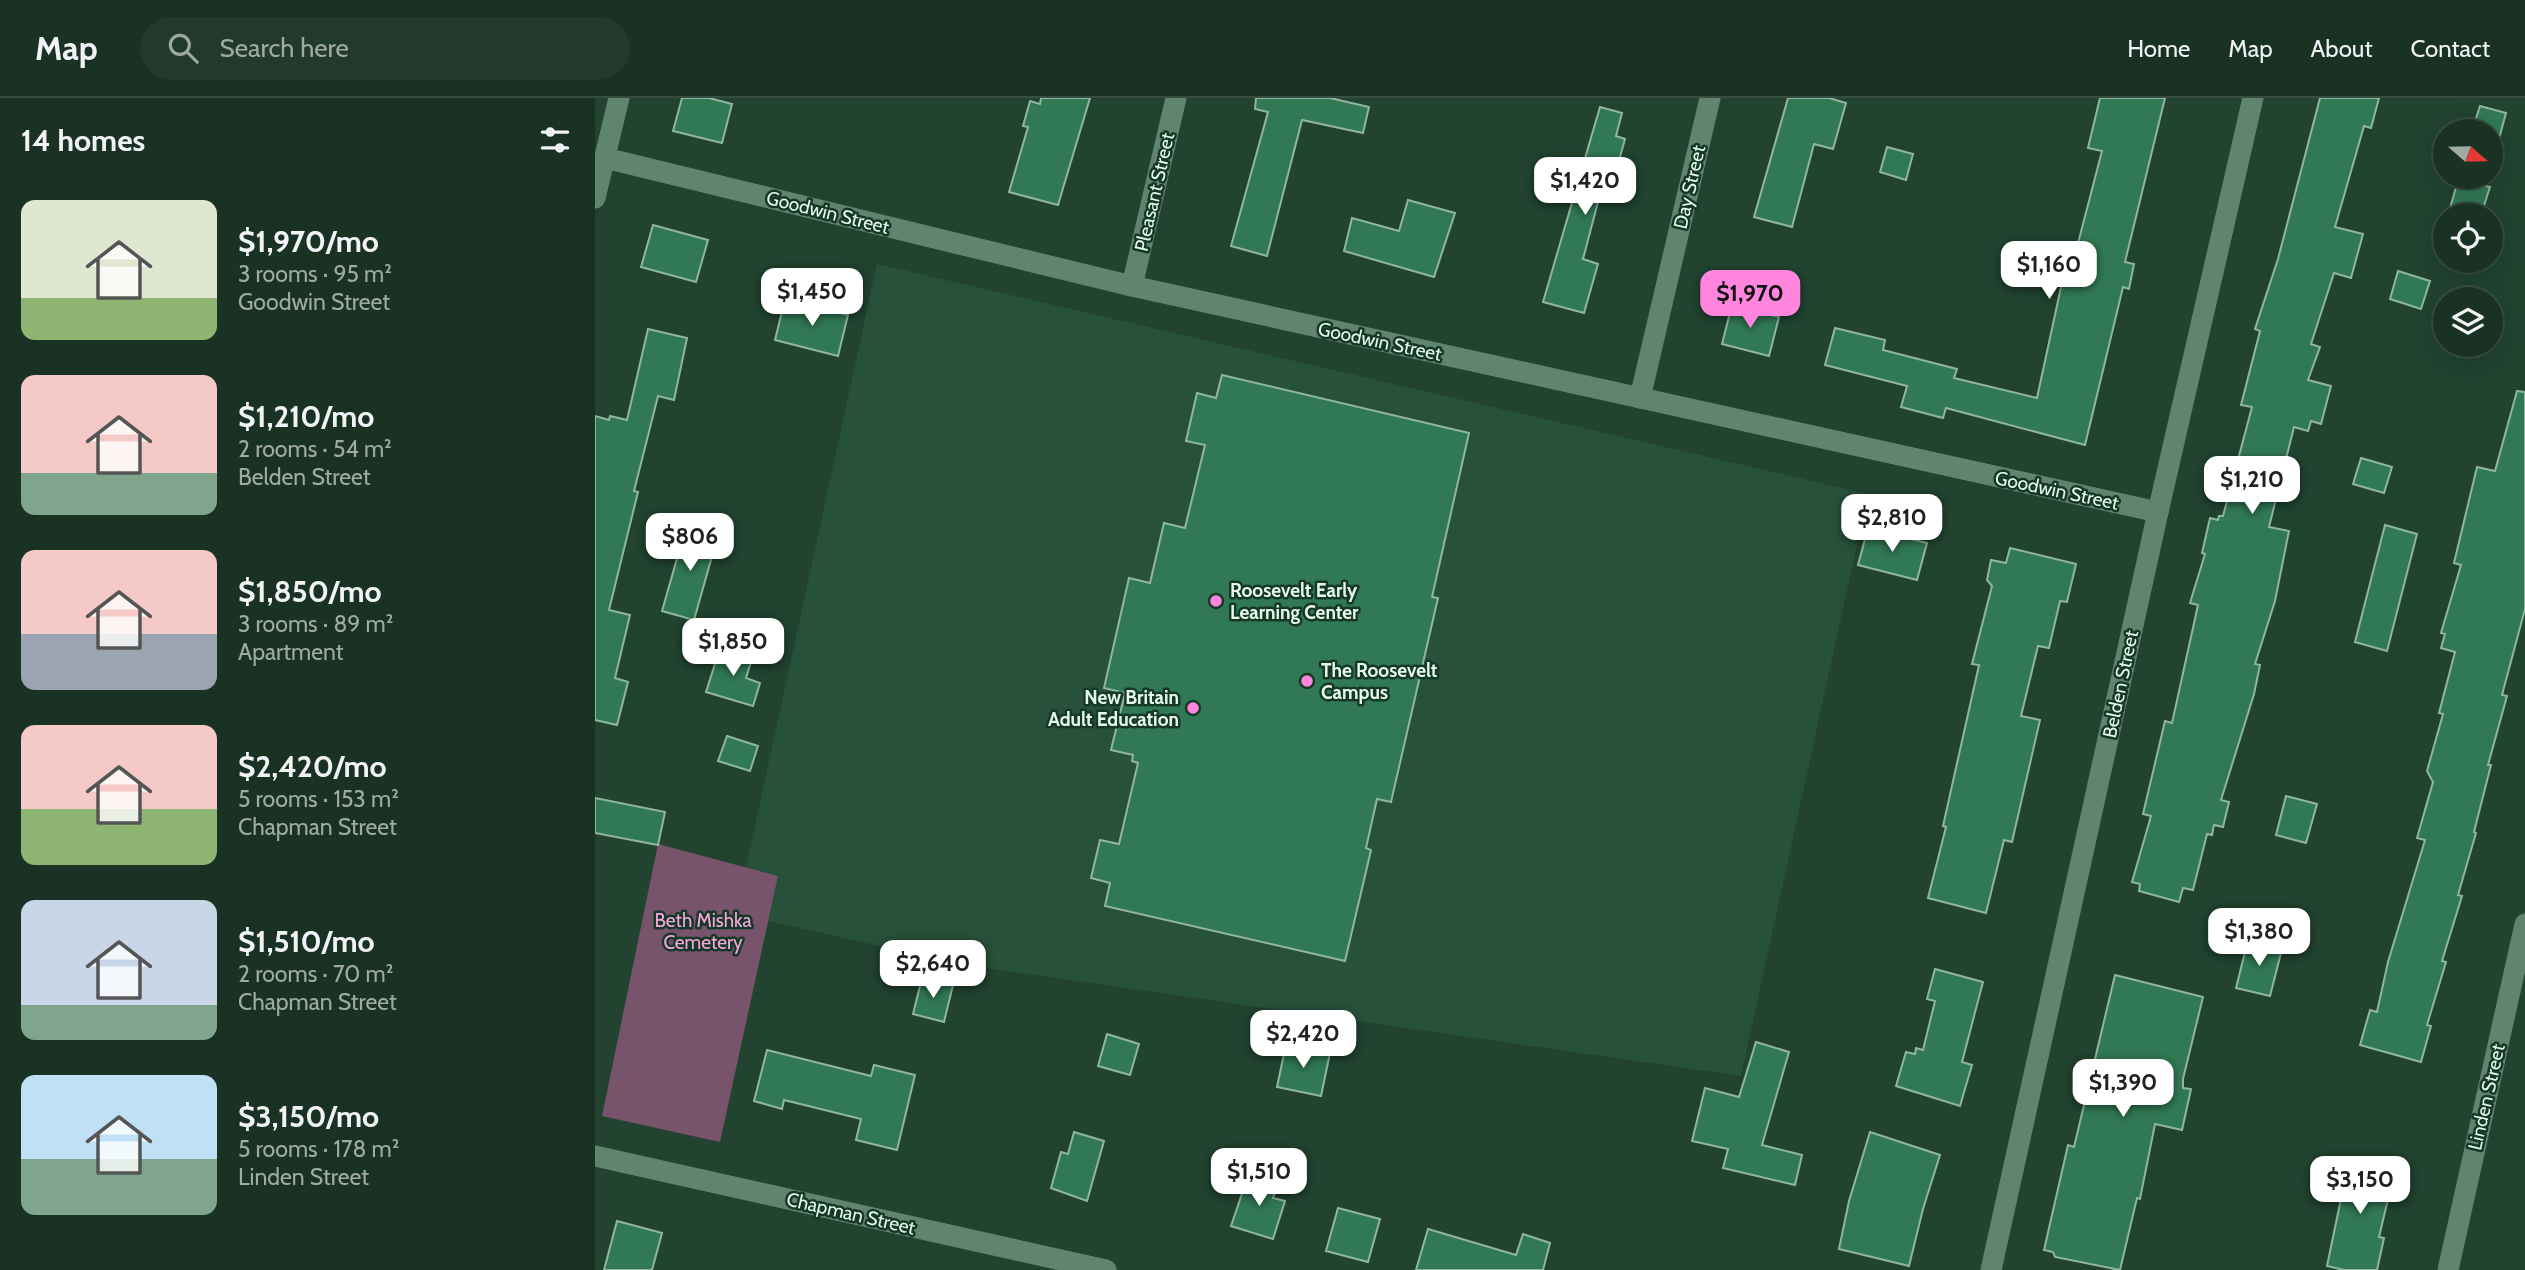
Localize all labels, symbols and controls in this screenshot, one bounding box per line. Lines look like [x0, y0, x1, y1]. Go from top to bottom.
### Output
search box [140, 17, 630, 80]
text: Map [35, 28, 98, 68]
icon: search [164, 29, 202, 67]
text: Search here [220, 32, 349, 64]
text: Home [2127, 34, 2190, 63]
text: Map [2228, 34, 2273, 63]
text: About [2311, 34, 2373, 63]
text: Contact [2411, 34, 2490, 63]
north arrow [2433, 119, 2503, 189]
map controls [2433, 119, 2503, 357]
icon: filters [536, 121, 574, 159]
text: 14 homes [21, 122, 145, 159]
street label: Pleasant Street [1130, 130, 1179, 254]
street label: Day Street [1669, 142, 1710, 231]
pin: $1,420 [1528, 158, 1642, 217]
text: $1,420 [1550, 166, 1620, 194]
street label: Goodwin Street [764, 186, 892, 239]
button: locate [2433, 203, 2503, 273]
text: $1,970/mo [238, 223, 379, 260]
icon: home [77, 228, 161, 312]
pin: $1,160 [1992, 242, 2106, 301]
text: $1,160 [2017, 250, 2081, 278]
text: 3 rooms · 95 m² [238, 260, 392, 288]
pin: $1,450 [755, 268, 869, 328]
pin: $1,970 [1693, 271, 1807, 330]
text: $1,450 [777, 277, 847, 305]
text: $1,970 [1716, 279, 1784, 307]
button: layers [2433, 287, 2503, 357]
text: Goodwin Street [238, 288, 390, 316]
street label: Goodwin Street [1316, 317, 1444, 366]
text: $1,210/mo [238, 398, 374, 435]
icon: home [77, 403, 161, 487]
text: 2 rooms · 54 m² [238, 435, 392, 463]
pin: $1,210 [2195, 456, 2309, 516]
text: Belden Street [238, 463, 371, 491]
text: $1,210 [2220, 465, 2284, 493]
street label: Goodwin Street [1993, 466, 2121, 515]
pin: $2,810 [1835, 494, 1949, 554]
text: $2,810 [1857, 503, 1927, 531]
pin: $806 [649, 514, 731, 573]
text: $806 [662, 522, 718, 550]
text: $1,850/mo [238, 573, 382, 610]
icon: home [77, 578, 161, 662]
place label: Roosevelt Early Learning Center [1230, 579, 1359, 624]
marker: Roosevelt Early Learning Center [1208, 593, 1224, 609]
text: 3 rooms · 89 m² [238, 610, 393, 638]
pin: $1,850 [676, 618, 790, 678]
text: $1,850 [698, 627, 768, 655]
street label: Belden Street [2098, 628, 2143, 740]
text: Apartment [238, 638, 343, 666]
place label: The Roosevelt Campus [1321, 659, 1438, 704]
marker: The Roosevelt Campus [1299, 673, 1315, 689]
place label: New Britain Adult Education [1048, 686, 1179, 731]
marker: New Britain Adult Education [1185, 700, 1201, 716]
text: $2,420/mo [238, 748, 387, 785]
icon: home [77, 753, 161, 837]
text: 5 rooms · 153 m² [238, 785, 399, 813]
text: Chapman Street [238, 813, 397, 841]
pin: $1,380 [2202, 908, 2316, 968]
park label: Beth Mishka Cemetery [654, 909, 752, 954]
text: $1,380 [2224, 917, 2294, 945]
text: $1,510/mo [238, 923, 375, 960]
icon: home [77, 928, 161, 1012]
pin: $2,640 [876, 940, 990, 1000]
text: $2,640 [896, 949, 970, 977]
text: 2 rooms · 70 m² [238, 960, 393, 988]
text: Chapman Street [238, 988, 397, 1016]
pin: $2,420 [1246, 1010, 1360, 1070]
text: $2,420 [1266, 1019, 1340, 1047]
street label: Linden Street [2463, 1041, 2510, 1152]
pin: $1,390 [2066, 1060, 2180, 1119]
text: $1,390 [2089, 1068, 2157, 1096]
text: $3,150/mo [238, 1098, 379, 1135]
icon: home [77, 1103, 161, 1187]
text: 5 rooms · 178 m² [238, 1135, 399, 1163]
pin: $1,510 [1202, 1148, 1316, 1208]
pin: $3,150 [2303, 1156, 2417, 1216]
text: $1,510 [1227, 1157, 1291, 1185]
text: Linden Street [238, 1163, 369, 1191]
text: $3,150 [2326, 1165, 2394, 1193]
street label: Chapman Street [784, 1188, 918, 1240]

